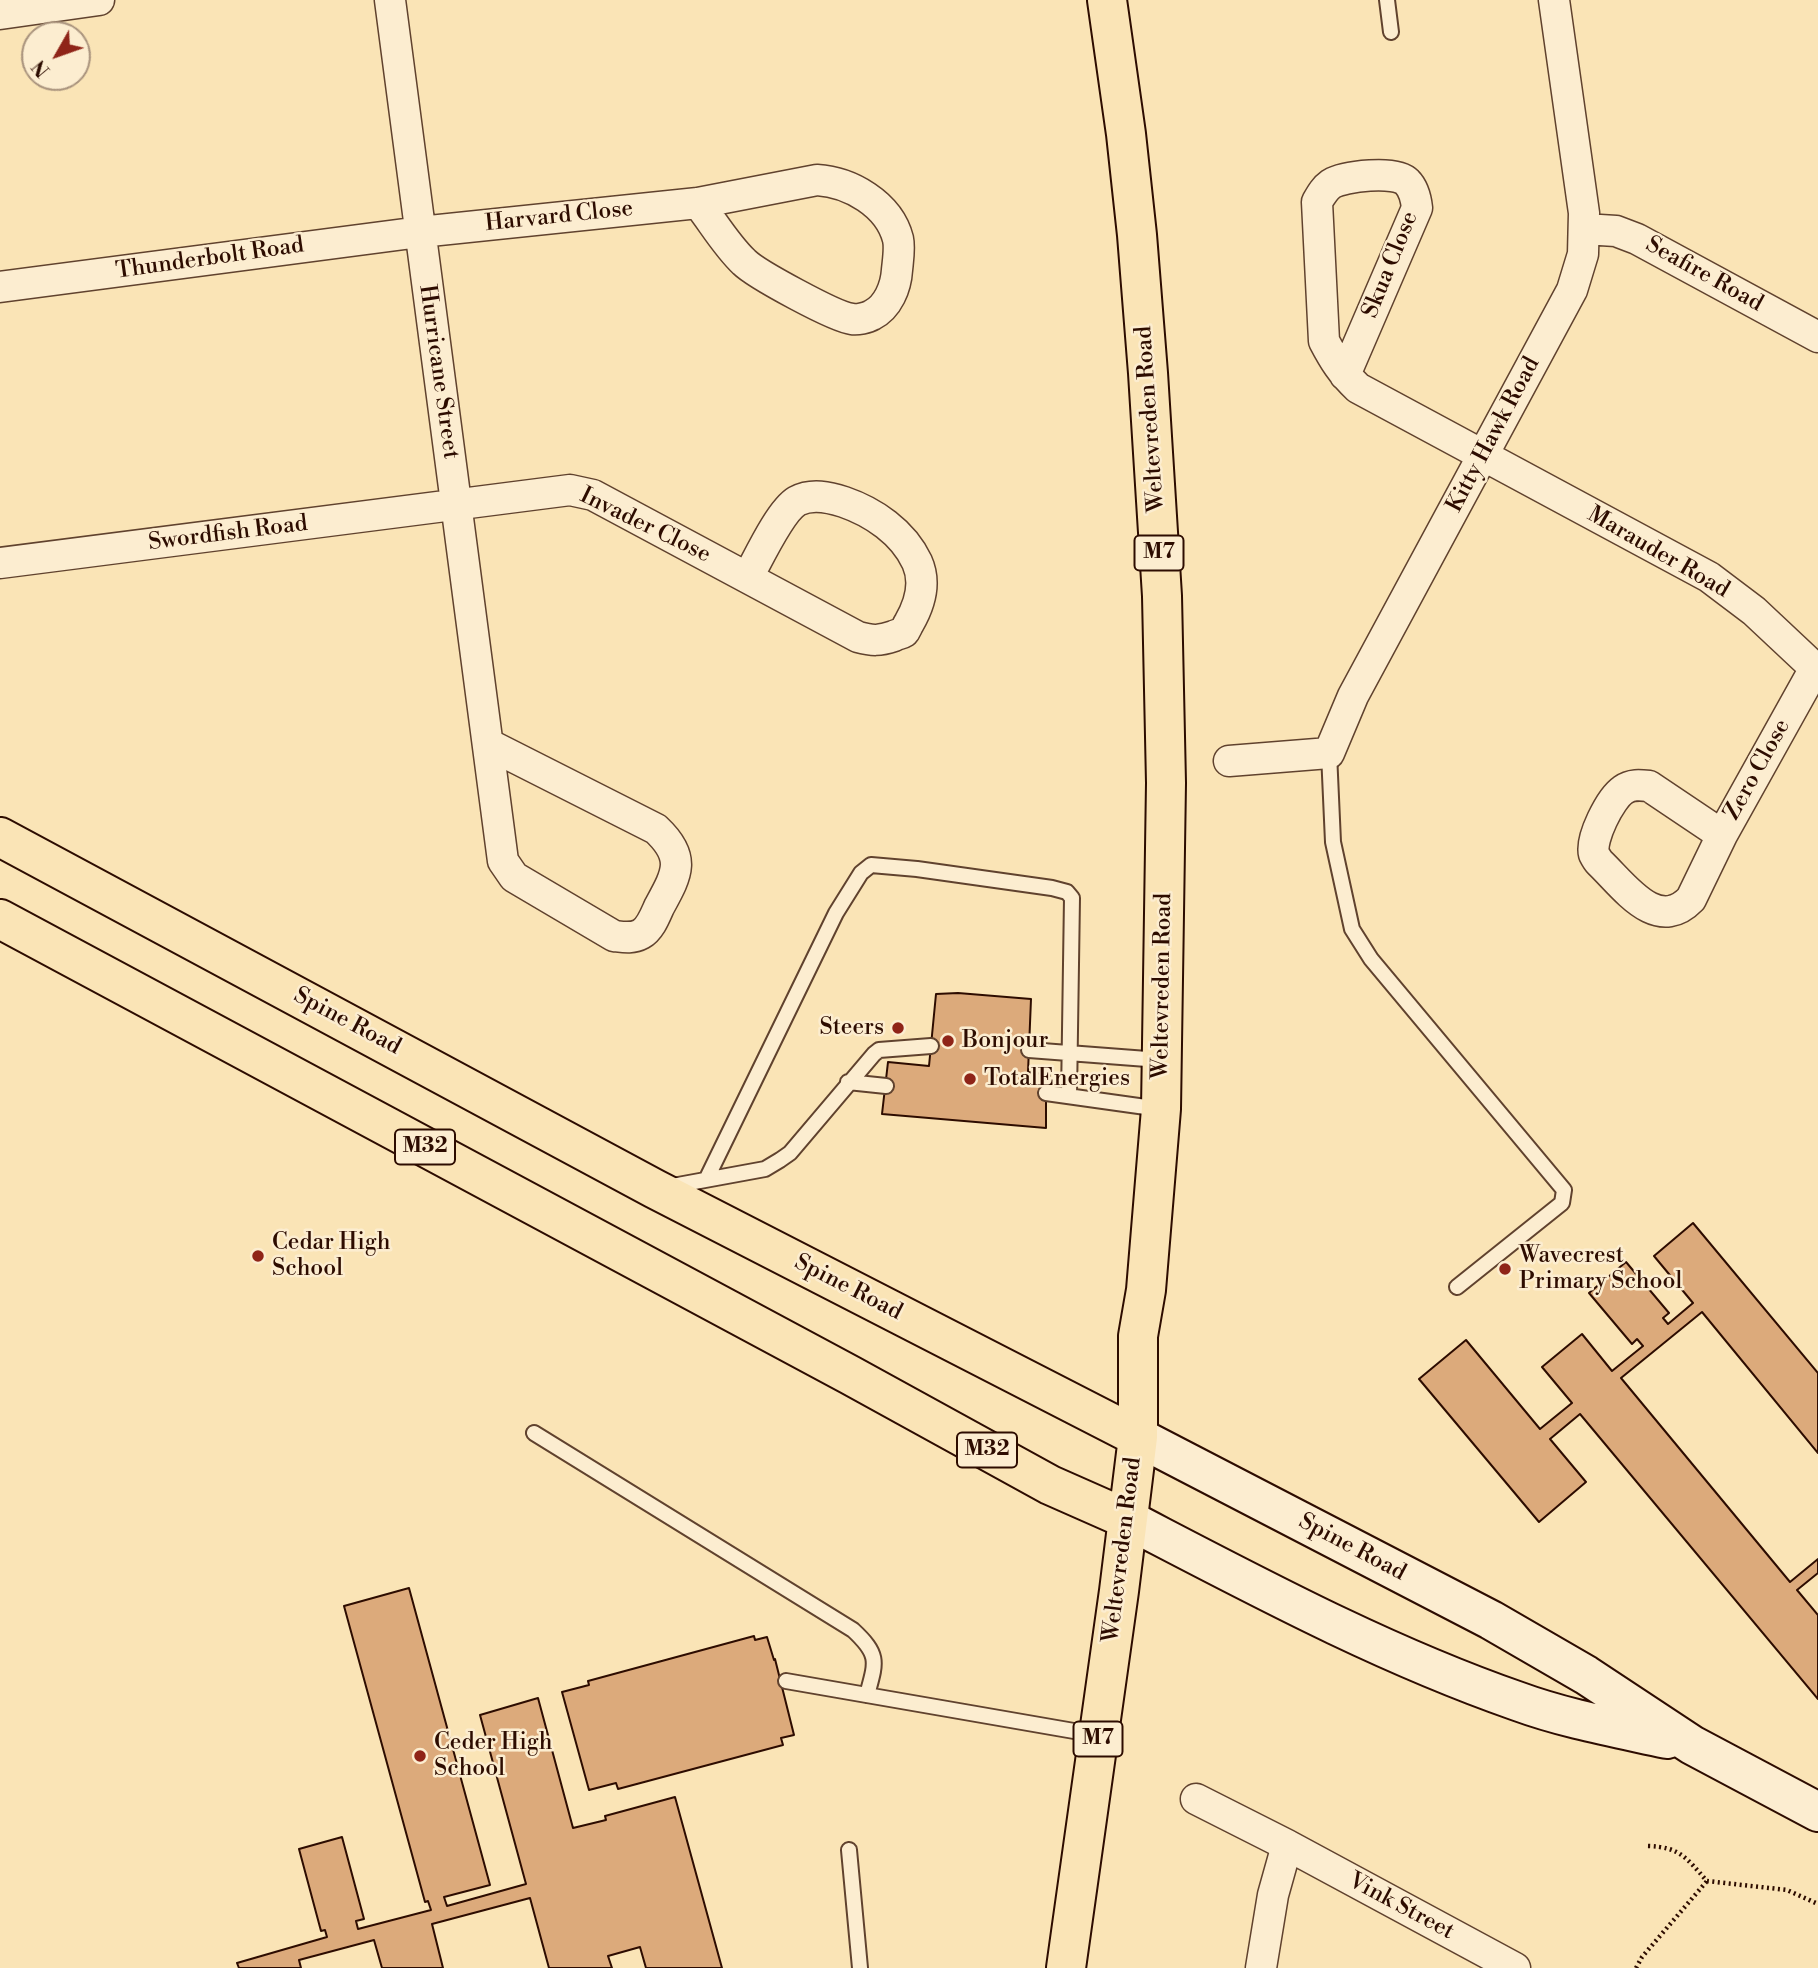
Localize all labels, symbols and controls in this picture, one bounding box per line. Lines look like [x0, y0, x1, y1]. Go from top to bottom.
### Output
north arrow [21, 21, 91, 91]
text: N [27, 55, 55, 82]
street label: Harvard Close [484, 196, 634, 238]
street label: Skua Close [1357, 208, 1425, 322]
street label: Seafire Road [1640, 231, 1768, 319]
street label: Thunderbolt Road [114, 232, 306, 286]
street label: Hurricane Street [412, 283, 464, 461]
street label: Weltevreden Road [1131, 325, 1171, 513]
street label: Kitty Hawk Road [1441, 353, 1547, 517]
street label: Invader Close [575, 483, 715, 569]
street label: Marauder Road [1582, 501, 1734, 605]
street label: Swordfish Road [147, 511, 309, 557]
road number: M7 [1134, 536, 1184, 570]
street label: Zero Close [1719, 715, 1797, 825]
street label: Weltevreden Road [1148, 892, 1178, 1080]
street label: Spine Road [289, 982, 405, 1062]
place label: Steers [820, 1014, 884, 1042]
marker: Steers [890, 1020, 906, 1036]
place label: Bonjour [962, 1027, 1048, 1055]
marker: Bonjour [940, 1033, 956, 1049]
place label: TotalEnergies [984, 1065, 1130, 1093]
marker: TotalEnergies [962, 1071, 978, 1087]
road number: M32 [395, 1130, 455, 1164]
place label: Cedar High School [272, 1229, 390, 1283]
place label: Wavecrest Primary School [1519, 1242, 1682, 1296]
marker: Cedar High School [250, 1248, 266, 1264]
street label: Spine Road [789, 1249, 907, 1327]
marker: Wavecrest Primary School [1497, 1261, 1513, 1277]
road number: M32 [957, 1432, 1017, 1468]
street label: Weltevreden Road [1098, 1456, 1148, 1644]
street label: Spine Road [1294, 1508, 1410, 1588]
road number: M7 [1074, 1722, 1122, 1756]
place label: Ceder High School [434, 1729, 552, 1783]
marker: Ceder High School [412, 1748, 428, 1764]
street label: Vink Street [1343, 1868, 1459, 1946]

